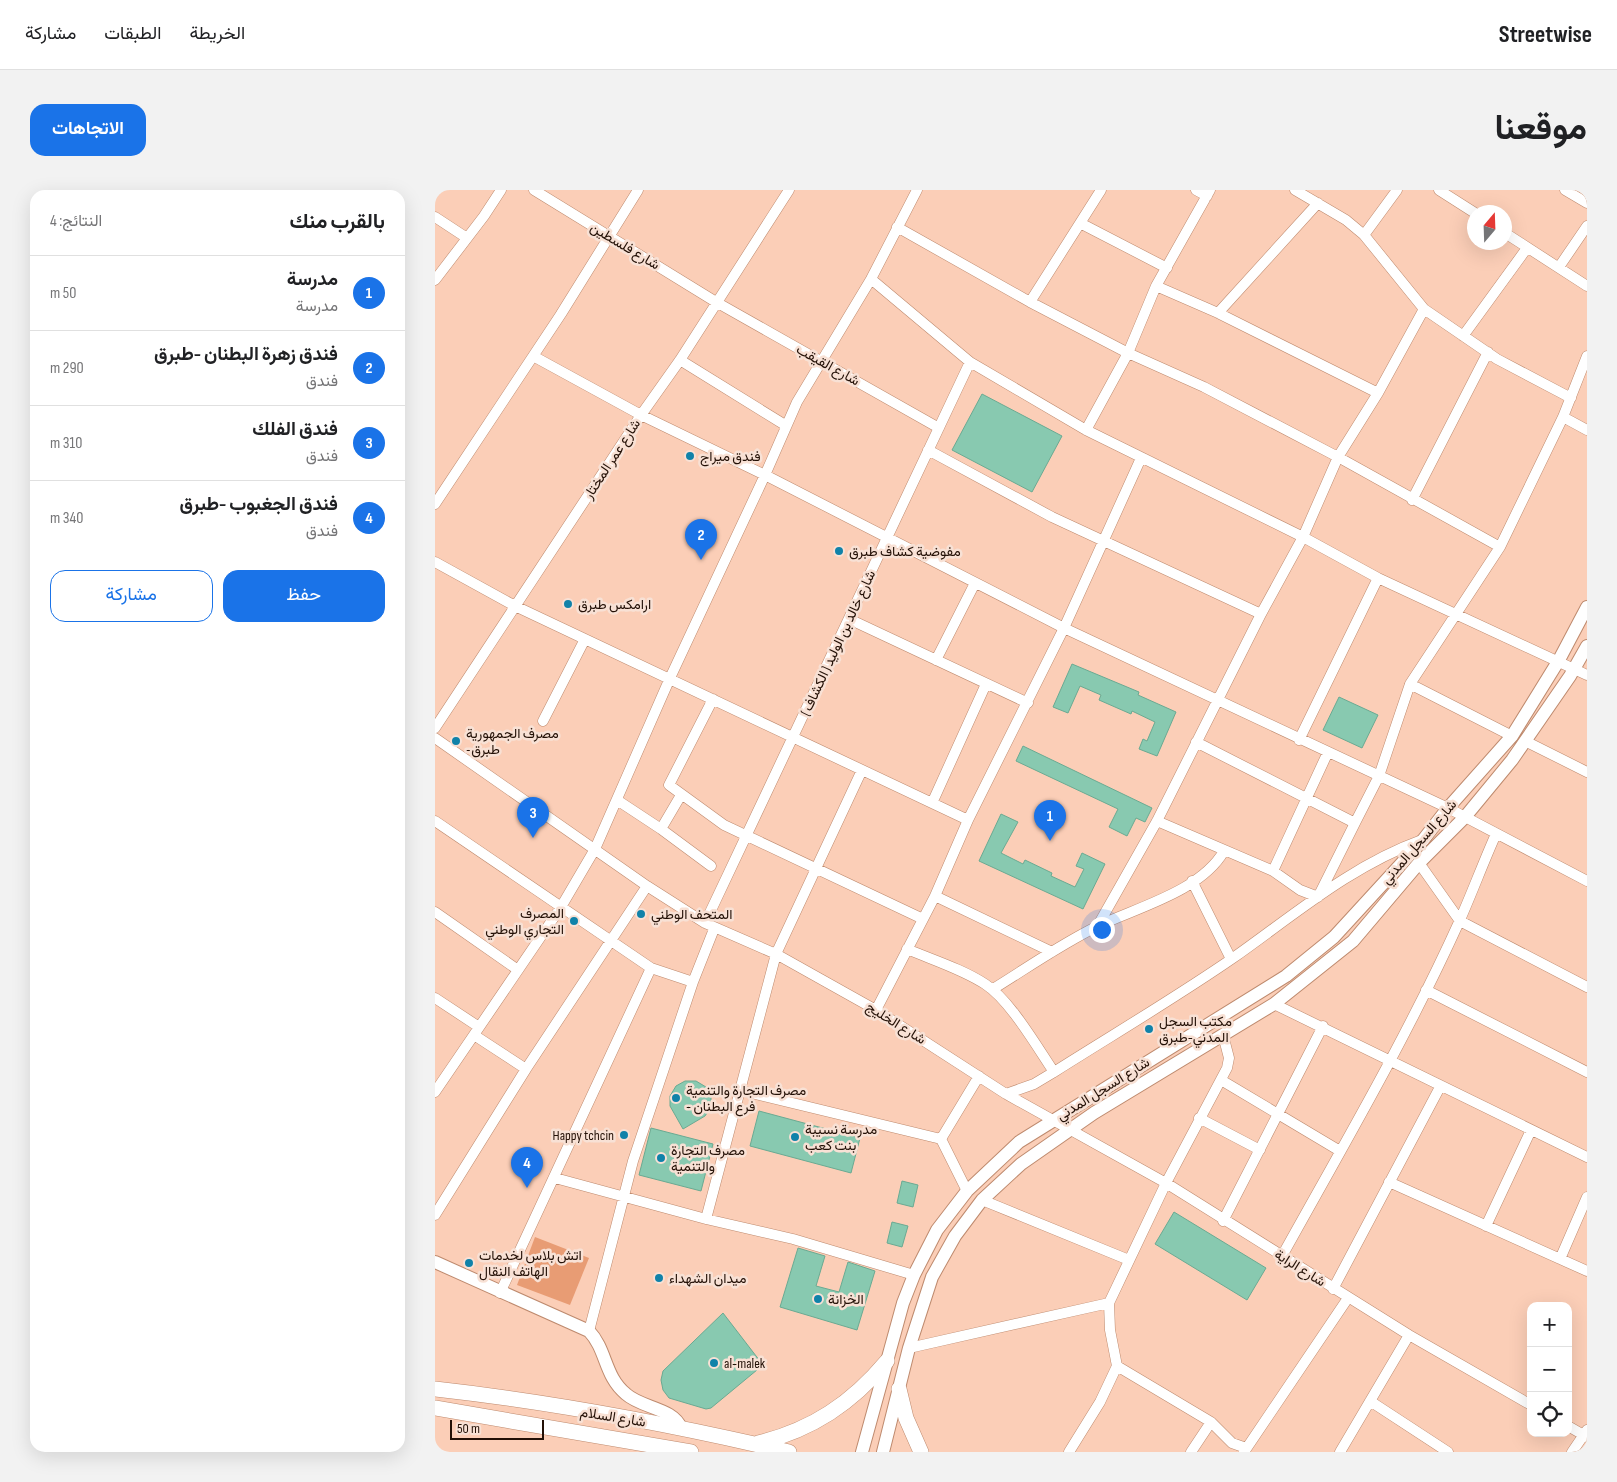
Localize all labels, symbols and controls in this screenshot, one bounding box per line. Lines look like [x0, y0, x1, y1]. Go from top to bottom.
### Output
text: Streetwise [1499, 20, 1592, 49]
text: مشاركة [25, 23, 76, 44]
text: الطبقات [104, 23, 161, 44]
text: الخريطة [189, 23, 245, 44]
button: الاتجاهات [30, 104, 146, 156]
text: موقعنا [1494, 107, 1587, 150]
north arrow [1467, 205, 1512, 250]
text: بالقرب منك [290, 209, 385, 234]
text: النتائج: 4 [50, 212, 102, 231]
street label: شارع فلسطين [586, 219, 663, 275]
text: مدرسة [287, 268, 338, 291]
text: 50 m [50, 284, 76, 303]
text: 1 [366, 284, 372, 303]
text: مدرسة [296, 297, 338, 316]
street label: شارع القيقب [792, 341, 863, 391]
text: فندق زهرة البطنان -طبرق [154, 343, 338, 366]
text: 290 m [50, 359, 84, 378]
text: 2 [366, 359, 373, 378]
text: فندق [306, 372, 338, 391]
street label: شارع عمر المختار [579, 416, 646, 504]
text: فندق الفلك [252, 418, 338, 441]
text: 310 m [50, 434, 82, 453]
text: 3 [365, 434, 373, 453]
text: فندق [306, 447, 338, 466]
place label: فندق ميراج [700, 448, 761, 467]
marker: فندق ميراج [684, 450, 696, 462]
text: فندق الجغبوب -طبرق [179, 493, 338, 516]
text: 340 m [50, 509, 83, 528]
text: 4 [365, 509, 373, 528]
pin: 2 [685, 519, 717, 560]
text: فندق [306, 522, 338, 541]
place label: مفوضية كشاف طبرق [849, 543, 961, 560]
marker: مفوضية كشاف طبرق [833, 545, 845, 557]
street label: شارع خالد بن الوليد ( الكشاف ) [797, 568, 881, 719]
button: مشاركة [50, 570, 213, 622]
button: حفظ [223, 570, 385, 622]
place label: ارامكس طبرق [578, 596, 651, 613]
marker: ارامكس طبرق [562, 598, 574, 610]
place label: مصرف الجمهورية -طبرق [466, 725, 559, 758]
marker: مصرف الجمهورية -طبرق [450, 735, 462, 747]
street label: شارع السجل المدني [1378, 796, 1463, 890]
pin: 3 [517, 797, 549, 838]
pin: 1 [1034, 800, 1066, 841]
place label: المصرف التجاري الوطني [485, 905, 564, 941]
place label: المتحف الوطني [651, 906, 733, 926]
marker: المتحف الوطني [635, 908, 647, 920]
marker: المصرف التجاري الوطني [568, 915, 580, 927]
your location [1089, 917, 1115, 943]
street label: شارع الخليج [862, 998, 929, 1050]
place label: مكتب السجل المدني-طبرق [1159, 1013, 1232, 1049]
marker: مكتب السجل المدني-طبرق [1143, 1023, 1155, 1035]
street label: شارع السجل المدني [1053, 1054, 1154, 1127]
place label: مصرف التجارة والتنمية - فرع البطنان [686, 1082, 806, 1117]
marker: مصرف التجارة والتنمية - فرع البطنان [670, 1092, 682, 1104]
place label: مدرسة نسيبة بنت كعب [805, 1121, 877, 1154]
place label: Happy tchcin [553, 1127, 614, 1144]
marker: Happy tchcin [618, 1129, 630, 1141]
marker: مدرسة نسيبة بنت كعب [789, 1131, 801, 1143]
place label: مصرف التجارة والتنمية [671, 1142, 745, 1175]
pin: 4 [511, 1147, 543, 1188]
marker: مصرف التجارة والتنمية [655, 1152, 667, 1164]
street label: شارع الراية [1270, 1246, 1329, 1292]
place label: اتش بلاس لخدمات الهاتف النقال [479, 1247, 582, 1281]
marker: اتش بلاس لخدمات الهاتف النقال [463, 1257, 475, 1269]
place label: ميدان الشهداء [669, 1270, 746, 1287]
marker: ميدان الشهداء [653, 1272, 665, 1284]
place label: الخزانة [828, 1291, 864, 1308]
marker: الخزانة [812, 1293, 824, 1305]
map controls [1527, 1302, 1572, 1437]
button: + [1527, 1302, 1572, 1347]
button: − [1527, 1347, 1572, 1392]
place label: al-malek [724, 1355, 766, 1372]
marker: al-malek [708, 1357, 720, 1369]
button: locate [1527, 1392, 1572, 1437]
street label: شارع السلام [579, 1403, 647, 1433]
scale bar [450, 1417, 544, 1440]
text: 50 m [457, 1420, 480, 1437]

